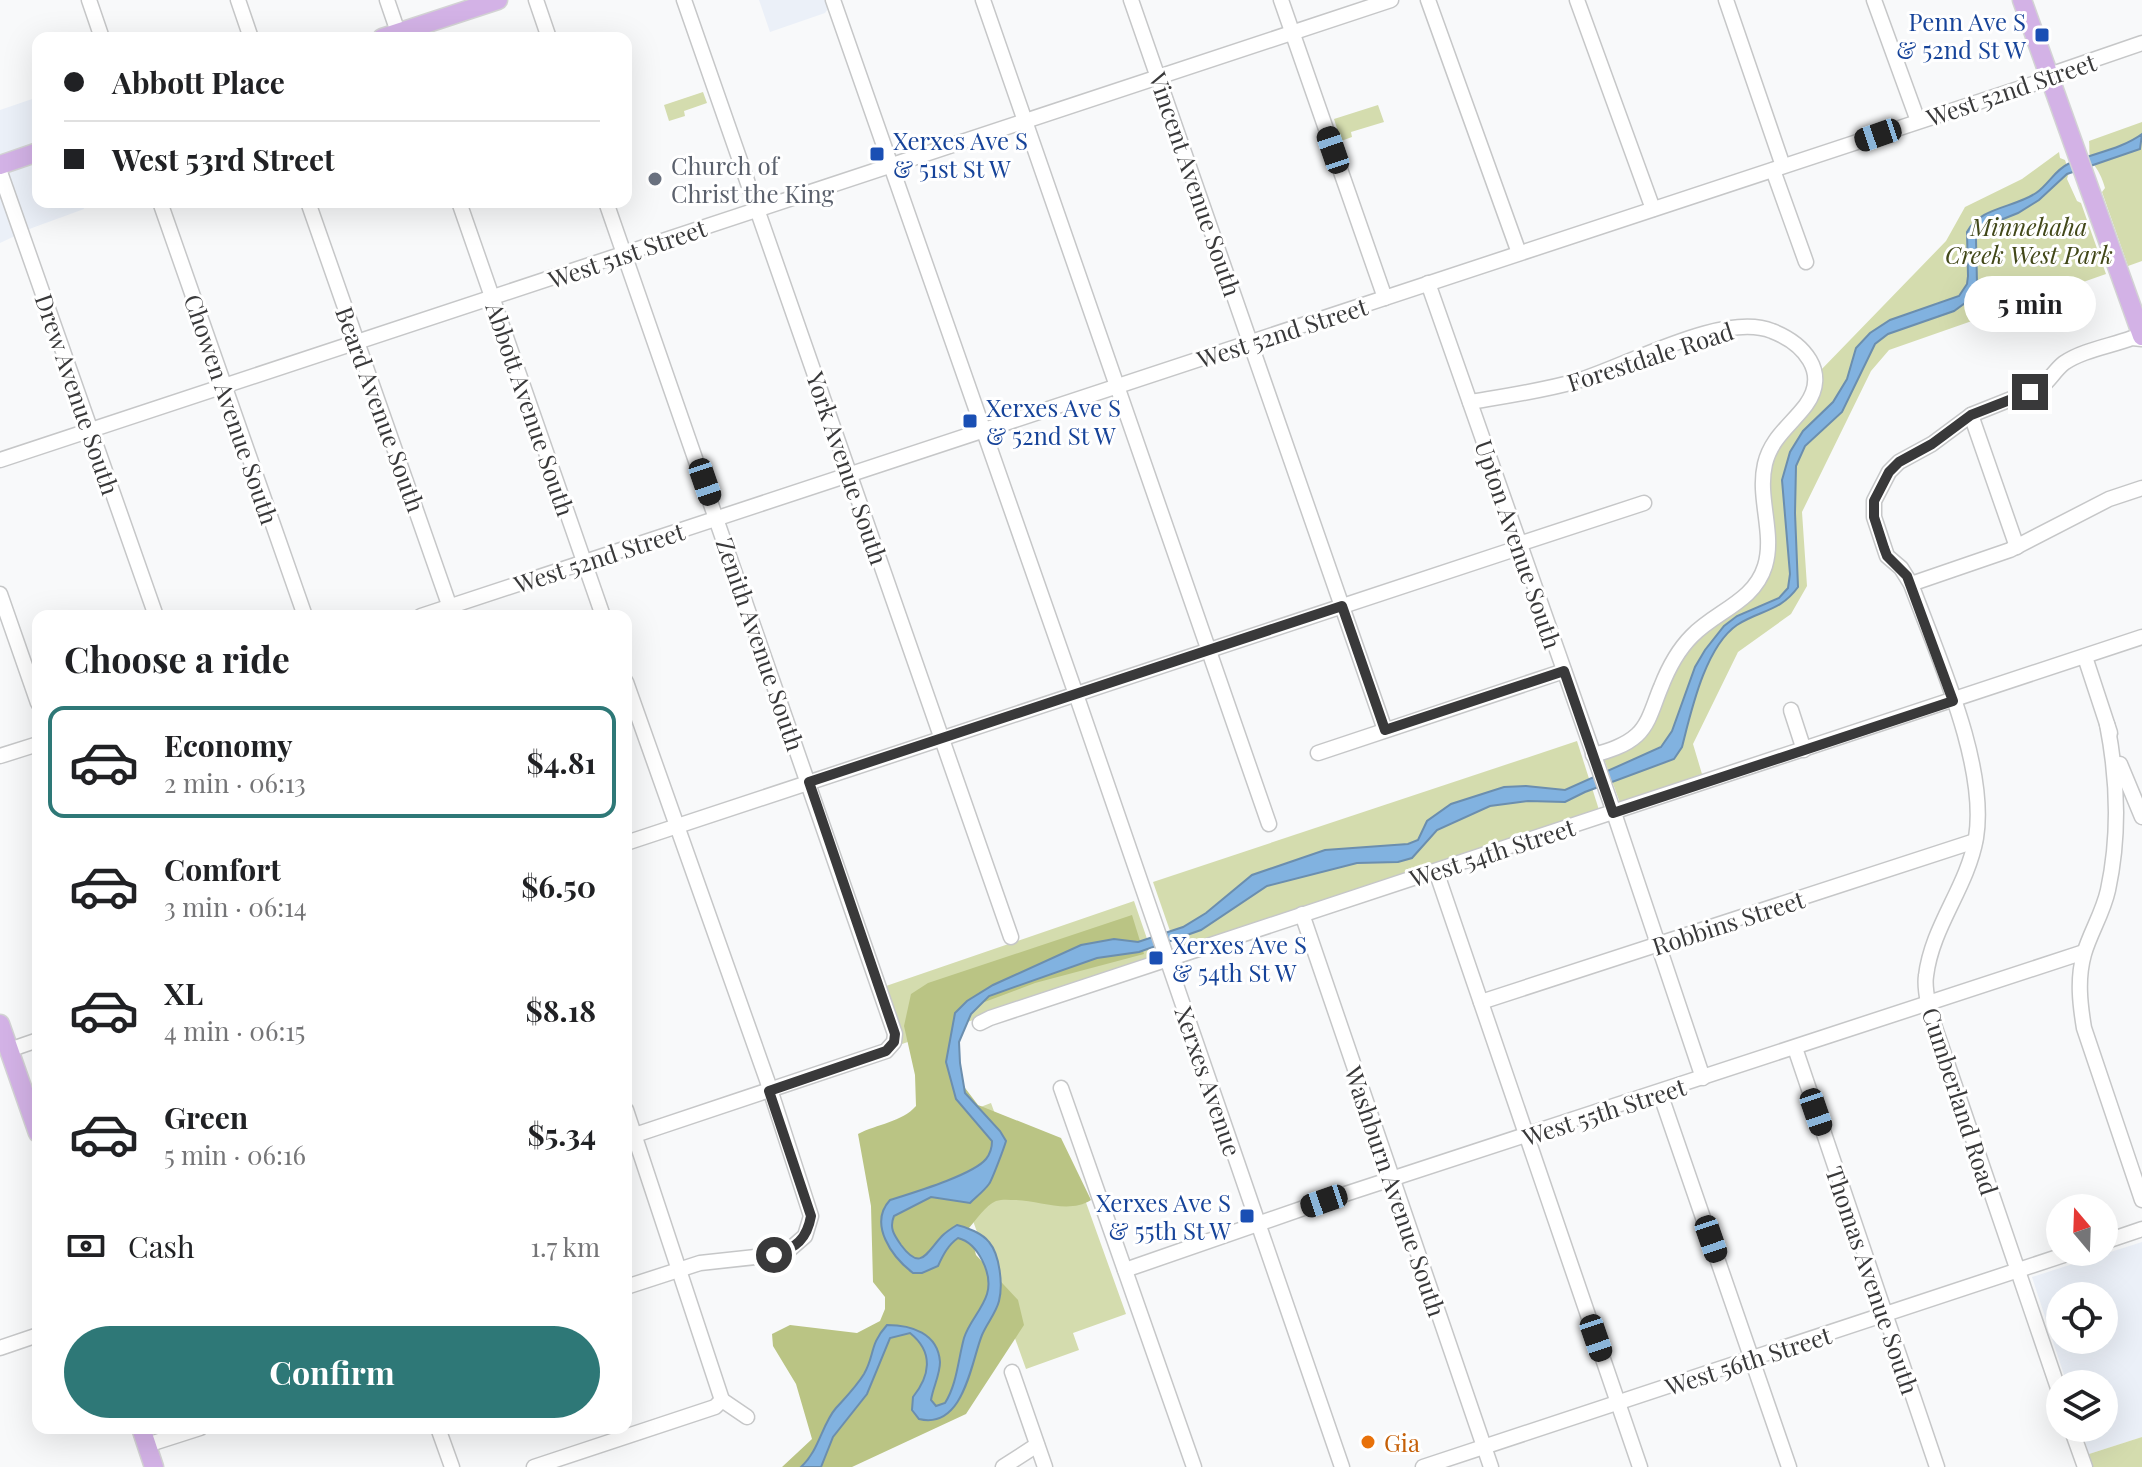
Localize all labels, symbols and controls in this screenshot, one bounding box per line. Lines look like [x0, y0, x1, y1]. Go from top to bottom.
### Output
place label: Penn Ave S & 52nd St W [1896, 5, 2026, 65]
marker: Penn Ave S & 52nd St W [2033, 26, 2051, 44]
street label: West 52nd Street [1921, 45, 2100, 133]
text: Abbott Place [112, 62, 285, 102]
street label: Vincent Avenue South [1142, 67, 1249, 300]
car [1851, 116, 1905, 154]
car [1314, 123, 1352, 177]
place label: Xerxes Ave S & 51st St W [893, 124, 1028, 184]
text: West 53rd Street [112, 139, 335, 179]
marker: Xerxes Ave S & 51st St W [868, 145, 886, 163]
place label: Church of Christ the King [671, 149, 834, 209]
marker: Church of Christ the King [646, 170, 664, 188]
park label: Minnehaha Creek West Park [1945, 210, 2113, 270]
street label: West 51st Street [543, 211, 711, 295]
callout: 5 min [1964, 276, 2096, 332]
text: 5 min [1997, 286, 2063, 321]
street label: Drew Avenue South [29, 289, 127, 499]
street label: West 52nd Street [1192, 289, 1372, 375]
street label: Chowen Avenue South [178, 290, 286, 528]
street label: Abbott Avenue South [479, 297, 583, 520]
street label: Beard Avenue South [329, 302, 433, 516]
street label: Forestdale Road [1563, 314, 1737, 398]
street label: York Avenue South [800, 366, 896, 569]
route end [2012, 374, 2048, 410]
place label: Xerxes Ave S & 52nd St W [986, 391, 1121, 451]
marker: Xerxes Ave S & 52nd St W [961, 412, 979, 430]
street label: Upton Avenue South [1468, 435, 1570, 653]
car [686, 455, 724, 509]
street label: West 52nd Street [509, 514, 689, 600]
street label: Zenith Avenue South [710, 533, 812, 755]
text: Choose a ride [64, 634, 290, 682]
text: Economy [164, 725, 293, 765]
icon: car [68, 726, 140, 798]
text: $4.81 [527, 742, 596, 782]
text: 2 min · 06:13 [164, 765, 306, 800]
street label: West 54th Street [1404, 810, 1579, 894]
text: Comfort [164, 849, 281, 889]
icon: car [68, 850, 140, 922]
text: $6.50 [521, 866, 596, 906]
street label: Robbins Street [1648, 882, 1809, 962]
text: 3 min · 06:14 [164, 889, 307, 924]
place label: Xerxes Ave S & 54th St W [1172, 928, 1307, 988]
marker: Xerxes Ave S & 54th St W [1147, 949, 1165, 967]
text: XL [164, 973, 203, 1013]
icon: car [68, 974, 140, 1046]
text: $8.18 [526, 990, 596, 1030]
street label: Xerxes Avenue [1168, 1002, 1250, 1160]
street label: Cumberland Road [1916, 1003, 2006, 1199]
text: 4 min · 06:15 [164, 1013, 305, 1048]
street label: Washburn Avenue South [1338, 1061, 1454, 1320]
street label: West 55th Street [1517, 1069, 1690, 1153]
car [1797, 1085, 1835, 1139]
text: Green [164, 1097, 248, 1137]
icon: car [68, 1098, 140, 1170]
text: $5.34 [527, 1114, 596, 1154]
text: 5 min · 06:16 [164, 1137, 306, 1172]
street label: Thomas Avenue South [1819, 1162, 1927, 1398]
car [1297, 1182, 1351, 1220]
place label: Xerxes Ave S & 55th St W [1096, 1186, 1231, 1246]
north arrow [2046, 1194, 2118, 1266]
map controls [2046, 1194, 2118, 1442]
marker: Xerxes Ave S & 55th St W [1238, 1207, 1256, 1225]
car [1692, 1212, 1730, 1266]
icon: cash [64, 1224, 108, 1268]
text: Cash [128, 1226, 195, 1266]
text: 1.7 km [530, 1229, 600, 1264]
route start [756, 1237, 792, 1273]
button: locate [2046, 1282, 2118, 1354]
car [1577, 1311, 1615, 1365]
street label: West 56th Street [1660, 1318, 1835, 1402]
button: Confirm [64, 1326, 600, 1418]
button: layers [2046, 1370, 2118, 1442]
place label: Gia [1384, 1426, 1420, 1458]
marker: Gia [1359, 1433, 1377, 1451]

